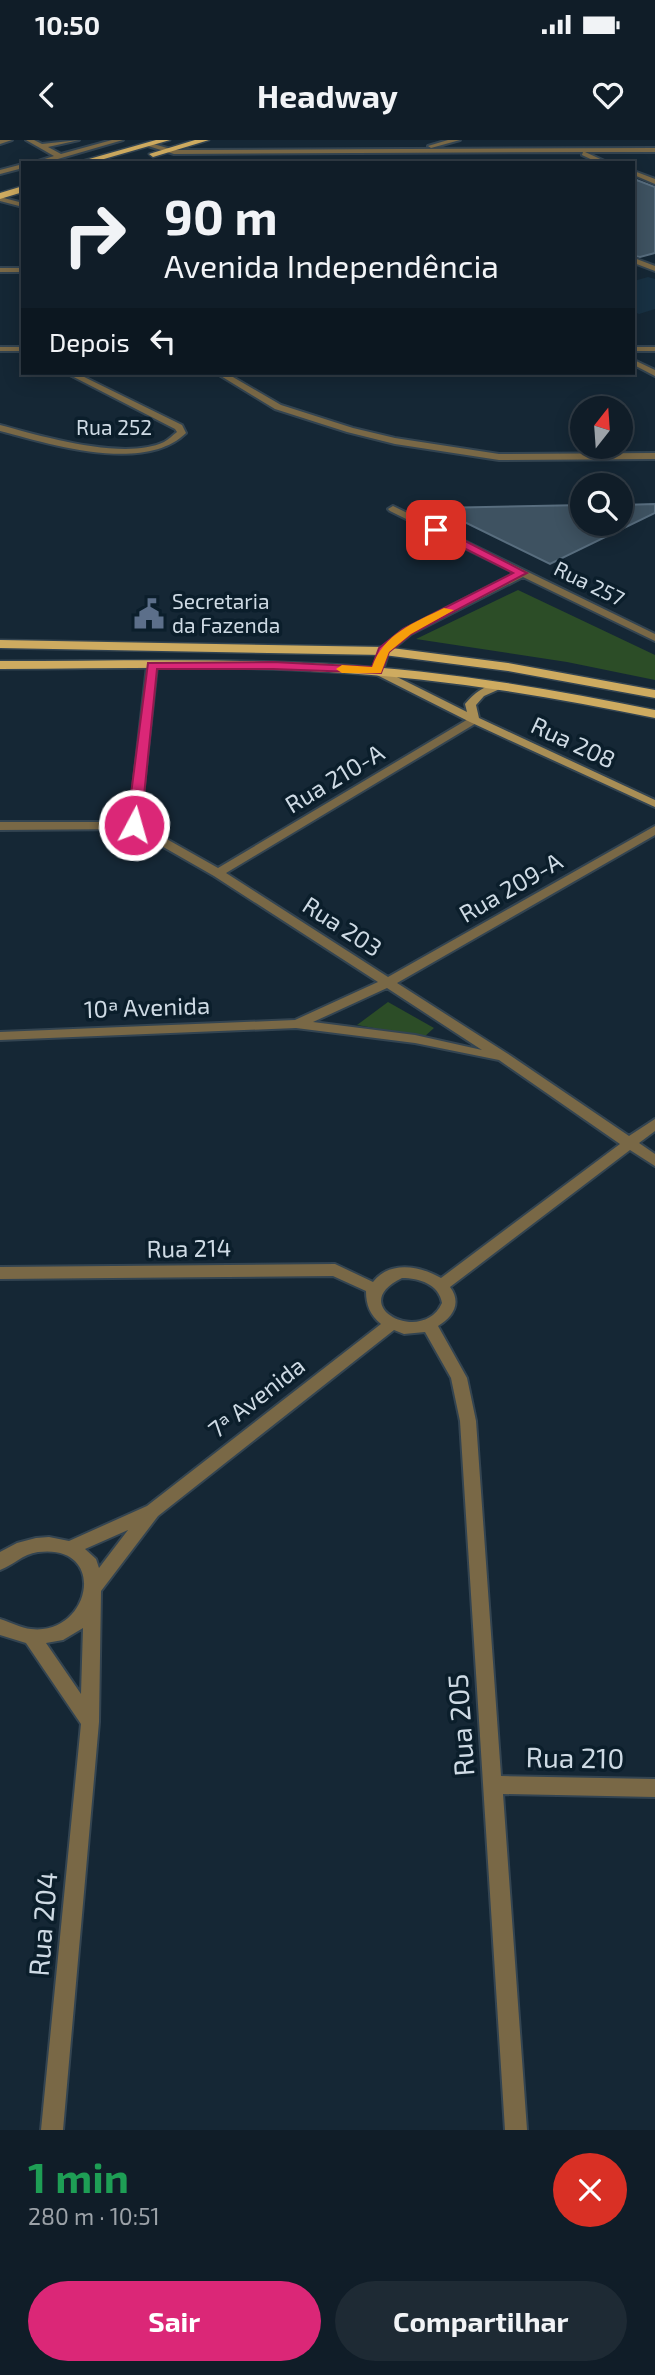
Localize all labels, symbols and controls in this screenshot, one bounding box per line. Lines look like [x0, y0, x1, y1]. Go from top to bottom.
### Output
text: 10:50 [35, 9, 100, 40]
icon: back [28, 76, 66, 114]
text: Headway [257, 76, 398, 114]
icon: heart [589, 76, 627, 114]
text: 90 m [164, 186, 278, 245]
icon: right [49, 189, 140, 280]
text: Avenida Independência [164, 246, 499, 284]
icon: left [144, 322, 182, 360]
text: Depois [49, 326, 130, 357]
north arrow [570, 396, 634, 458]
map controls [570, 396, 633, 536]
street label: Rua 252 [76, 414, 152, 439]
button: search [570, 473, 633, 536]
pin [406, 500, 466, 560]
icon: arrive [417, 511, 455, 549]
street label: Rua 257 [550, 555, 629, 610]
place label: Secretaria da Fazenda [172, 588, 280, 637]
public building icon: Secretaria da Fazenda [132, 597, 166, 631]
street label: Rua 208 [527, 710, 620, 774]
street label: Rua 210-A [280, 737, 389, 819]
position arrow [97, 788, 171, 862]
street label: Rua 209-A [453, 846, 567, 928]
street label: Rua 203 [298, 890, 388, 962]
street label: 10ª Avenida [83, 990, 210, 1023]
street label: Rua 214 [146, 1232, 232, 1263]
street label: 7ª Avenida [202, 1350, 310, 1443]
street label: Rua 205 [439, 1673, 481, 1777]
street label: Rua 210 [525, 1739, 625, 1775]
street label: Rua 204 [21, 1870, 64, 1978]
text: 1 min [28, 2151, 129, 2201]
button: close [553, 2153, 627, 2227]
text: 280 m · 10:51 [28, 2202, 160, 2230]
button: Sair [28, 2281, 321, 2361]
button: Compartilhar [335, 2281, 627, 2361]

